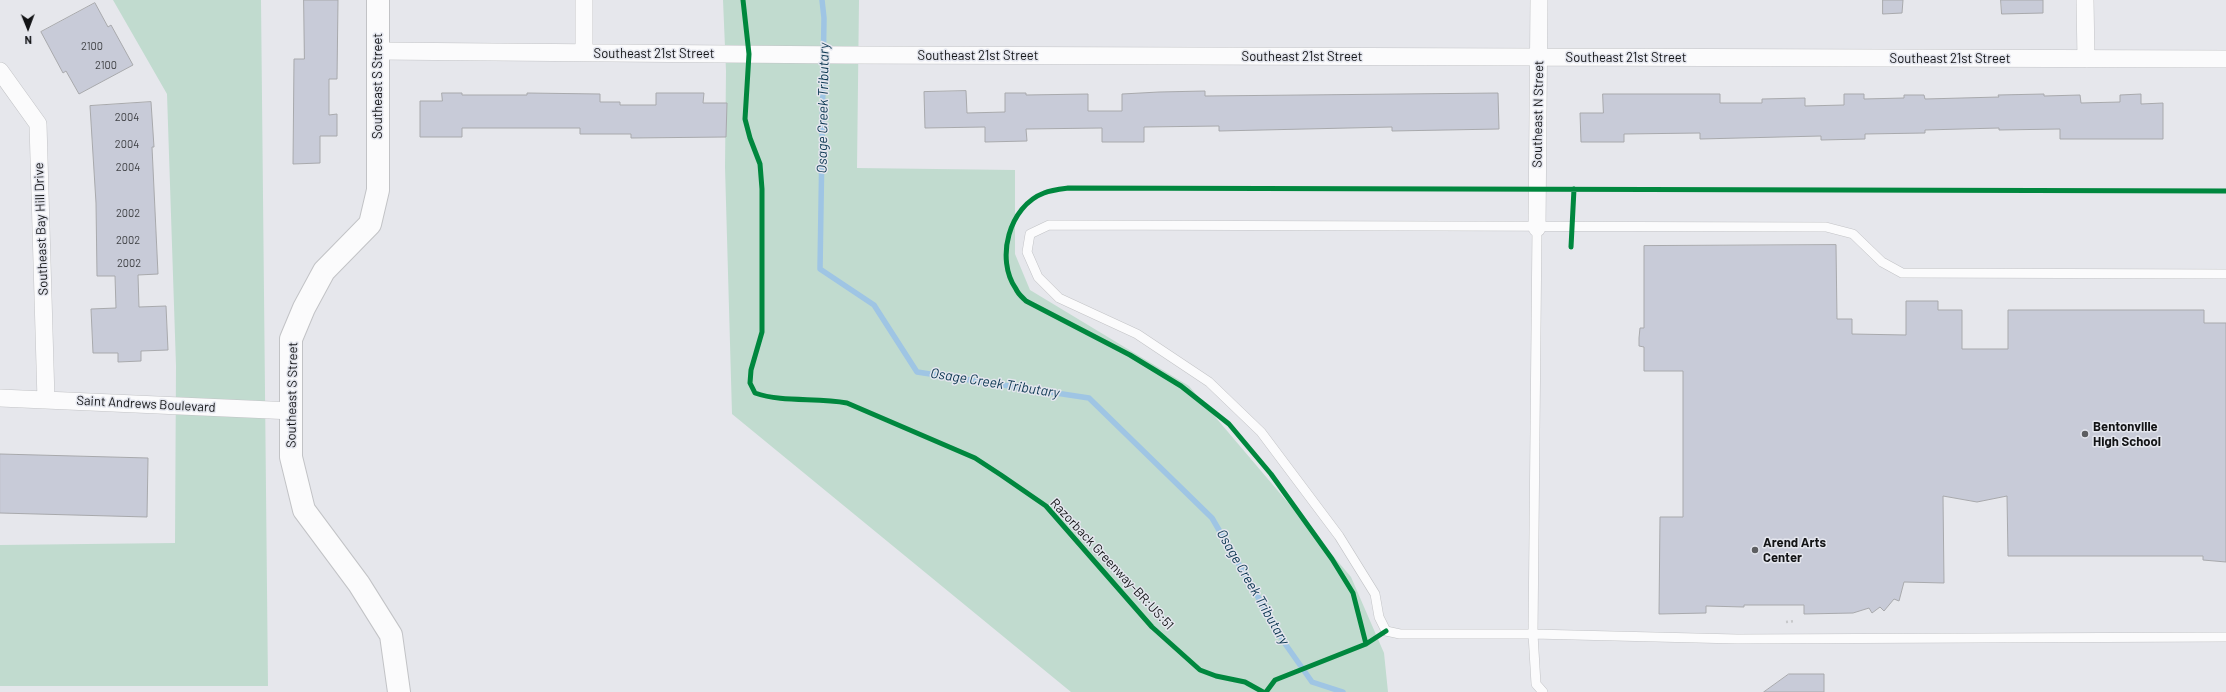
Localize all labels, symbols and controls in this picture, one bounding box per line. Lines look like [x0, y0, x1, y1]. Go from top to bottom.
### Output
north arrow [8, 8, 48, 48]
street label: Southeast S Street [370, 33, 386, 139]
text: N [24, 34, 32, 47]
house number: 2100 [81, 39, 103, 53]
water label: Osage Creek Tributary [813, 43, 833, 173]
street label: Southeast 21st Street [594, 46, 714, 62]
street label: Southeast 21st Street [918, 48, 1038, 64]
street label: Southeast 21st Street [1242, 49, 1362, 65]
street label: Southeast 21st Street [1566, 50, 1686, 66]
street label: Southeast 21st Street [1890, 51, 2010, 67]
house number: 2100 [95, 58, 117, 72]
street label: Southeast N Street [1529, 60, 1547, 168]
house number: 2004 [115, 110, 139, 124]
house number: 2004 [115, 137, 139, 151]
house number: 2004 [116, 160, 140, 174]
street label: Southeast Bay Hill Drive [31, 162, 51, 296]
house number: 2002 [116, 206, 140, 220]
house number: 2002 [116, 233, 140, 247]
house number: 2002 [117, 256, 141, 270]
street label: Southeast S Street [283, 342, 301, 448]
water label: Osage Creek Tributary [929, 364, 1061, 402]
street label: Saint Andrews Boulevard [76, 393, 216, 415]
place label: Bentonville High School [2093, 419, 2161, 450]
marker: Bentonville High School [2080, 429, 2090, 439]
street label: Razorback Greenway-BR:US:51 [1047, 495, 1177, 633]
water label: Osage Creek Tributary [1213, 526, 1293, 648]
place label: Arend Arts Center [1763, 535, 1826, 566]
marker: Arend Arts Center [1750, 545, 1760, 555]

